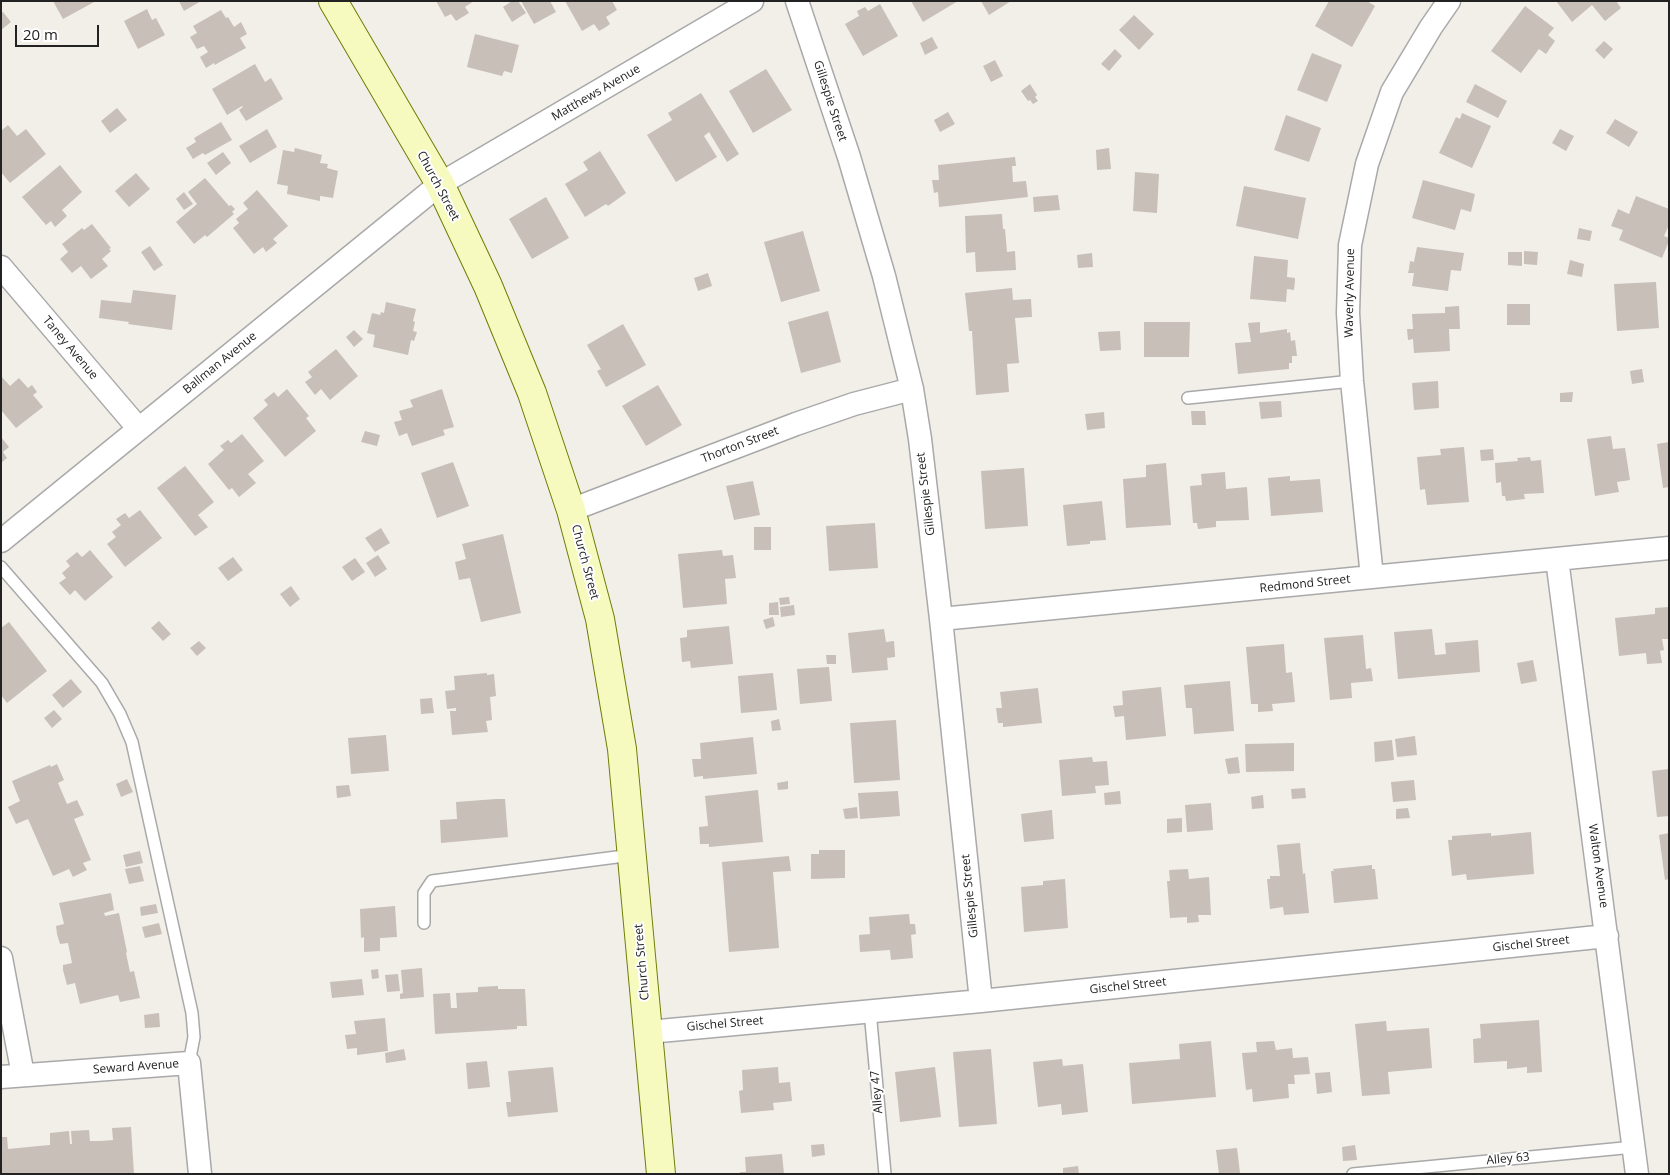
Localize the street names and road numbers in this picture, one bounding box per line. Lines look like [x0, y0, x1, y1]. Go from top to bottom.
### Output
street label: Gillespie Street [810, 59, 850, 143]
street label: Matthews Avenue [549, 62, 643, 124]
street label: Church Street [414, 149, 462, 223]
street label: Waverly Avenue [1342, 248, 1358, 338]
street label: Taney Avenue [39, 313, 101, 383]
street label: Ballman Avenue [180, 329, 260, 397]
street label: Thorton Street [699, 424, 781, 466]
street label: Gillespie Street [914, 451, 938, 537]
street label: Church Street [568, 523, 602, 601]
street label: Redmond Street [1259, 572, 1351, 596]
street label: Walton Avenue [1585, 823, 1611, 909]
street label: Gillespie Street [958, 853, 982, 939]
street label: Church Street [631, 923, 653, 1001]
street label: Gischel Street [1492, 933, 1570, 955]
street label: Gischel Street [1089, 975, 1167, 997]
street label: Gischel Street [686, 1013, 764, 1035]
street label: Seward Avenue [92, 1057, 180, 1077]
street label: Alley 47 [868, 1070, 886, 1114]
street label: Alley 63 [1486, 1150, 1530, 1168]

